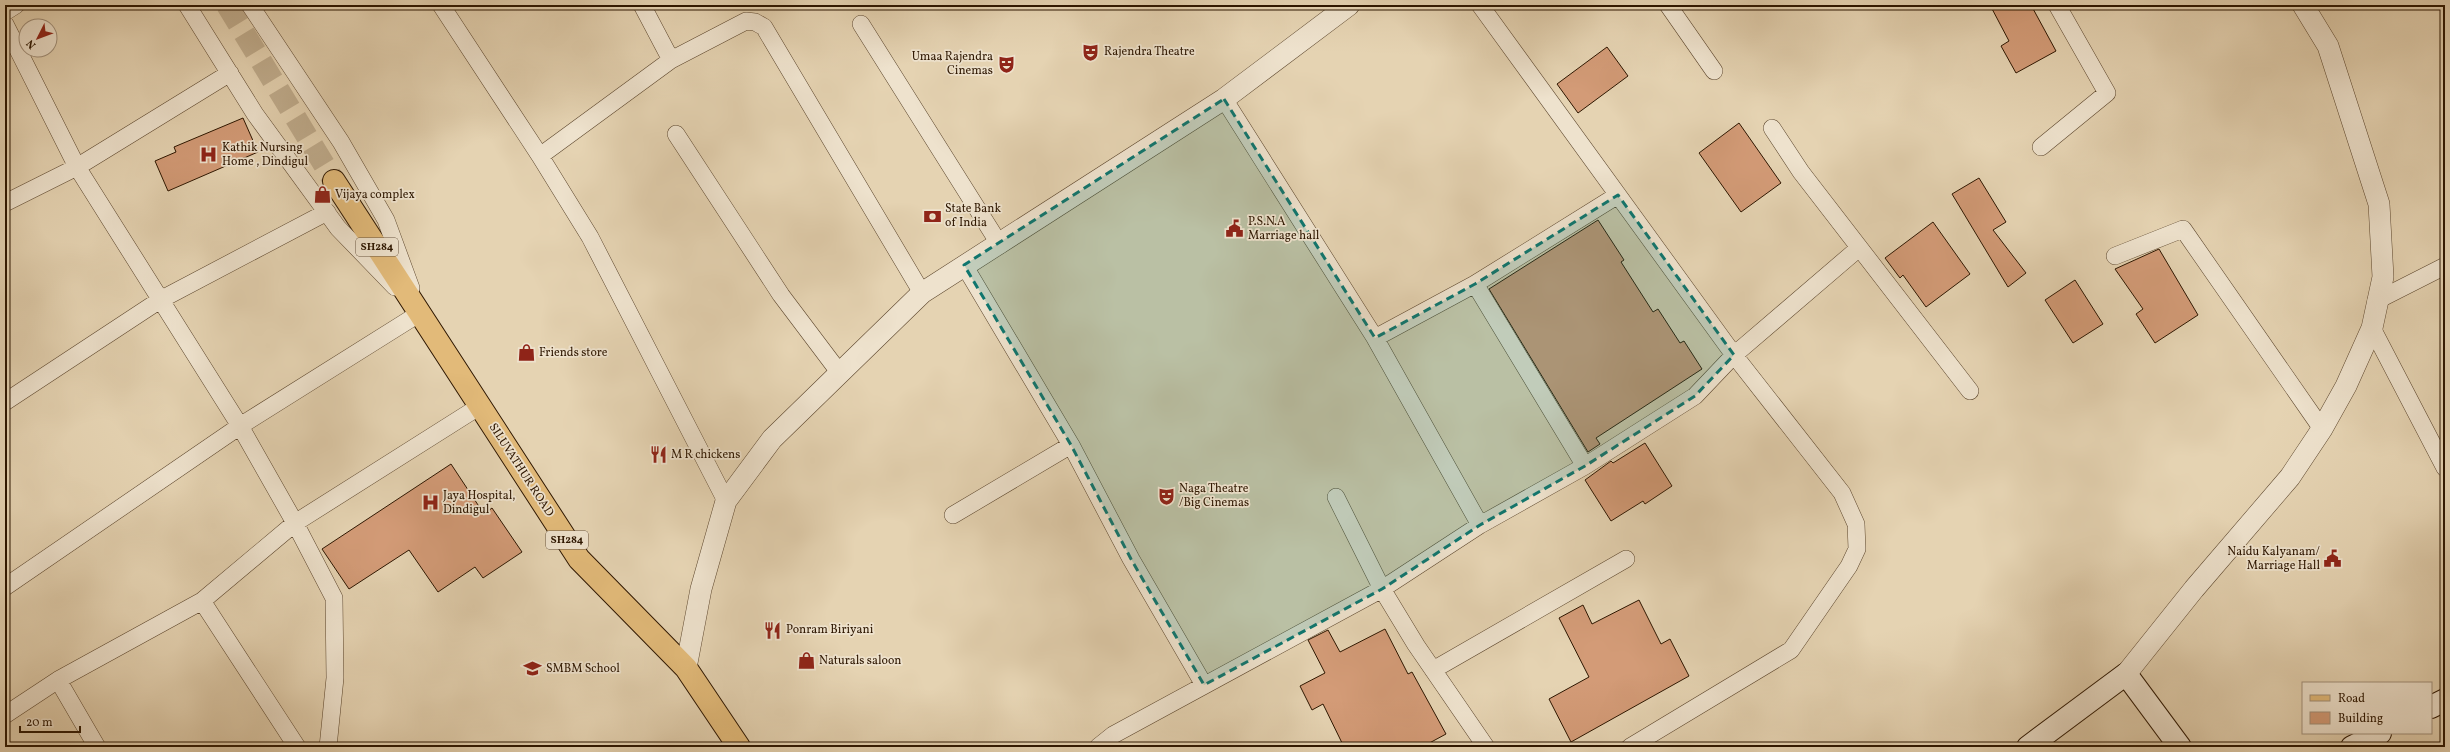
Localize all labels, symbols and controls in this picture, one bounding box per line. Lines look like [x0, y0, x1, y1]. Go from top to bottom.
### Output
north arrow [18, 18, 58, 58]
text: N [23, 36, 40, 52]
theatre icon: Rajendra Theatre [1081, 42, 1101, 62]
place label: Rajendra Theatre [1104, 44, 1195, 60]
place label: Umaa Rajendra Cinemas [912, 49, 993, 79]
theatre icon: Umaa Rajendra Cinemas [996, 54, 1016, 74]
place label: Kathik Nursing Home , Dindigul [222, 140, 308, 170]
hospital icon: Kathik Nursing Home , Dindigul [199, 145, 219, 165]
shop icon: Vijaya complex [312, 185, 332, 205]
place label: Vijaya complex [335, 187, 415, 203]
place label: State Bank of India [945, 201, 1001, 231]
bank icon: State Bank of India [922, 206, 942, 226]
place label: P.S.N.A Marriage hall [1248, 214, 1320, 244]
public building icon: P.S.N.A Marriage hall [1225, 219, 1245, 239]
road number: SH284 [356, 238, 398, 256]
shop icon: Friends store [516, 343, 536, 363]
place label: Friends store [539, 345, 608, 361]
street label: SILUVATHUR ROAD [485, 420, 557, 520]
restaurant icon: M R chickens [648, 445, 668, 465]
place label: M R chickens [671, 447, 740, 463]
place label: Naga Theatre /Big Cinemas [1179, 481, 1249, 511]
theatre icon: Naga Theatre /Big Cinemas [1156, 486, 1176, 506]
place label: Jaya Hospital, Dindigul [443, 488, 515, 518]
hospital icon: Jaya Hospital, Dindigul [420, 493, 440, 513]
road number: SH284 [546, 531, 588, 549]
place label: Naidu Kalyanam/ Marriage Hall [2227, 544, 2321, 574]
public building icon: Naidu Kalyanam/ Marriage Hall [2323, 549, 2343, 569]
restaurant icon: Ponram Biriyani [763, 620, 783, 640]
place label: Ponram Biriyani [786, 622, 874, 638]
shop icon: Naturals saloon [796, 651, 816, 671]
place label: Naturals saloon [819, 653, 901, 669]
school or university icon: SMBM School [523, 659, 543, 679]
place label: SMBM School [546, 661, 620, 677]
legend [2302, 682, 2432, 734]
text: Road [2338, 691, 2365, 707]
scale bar [20, 708, 80, 734]
text: Building [2338, 711, 2383, 727]
text: 20 m [26, 715, 53, 731]

